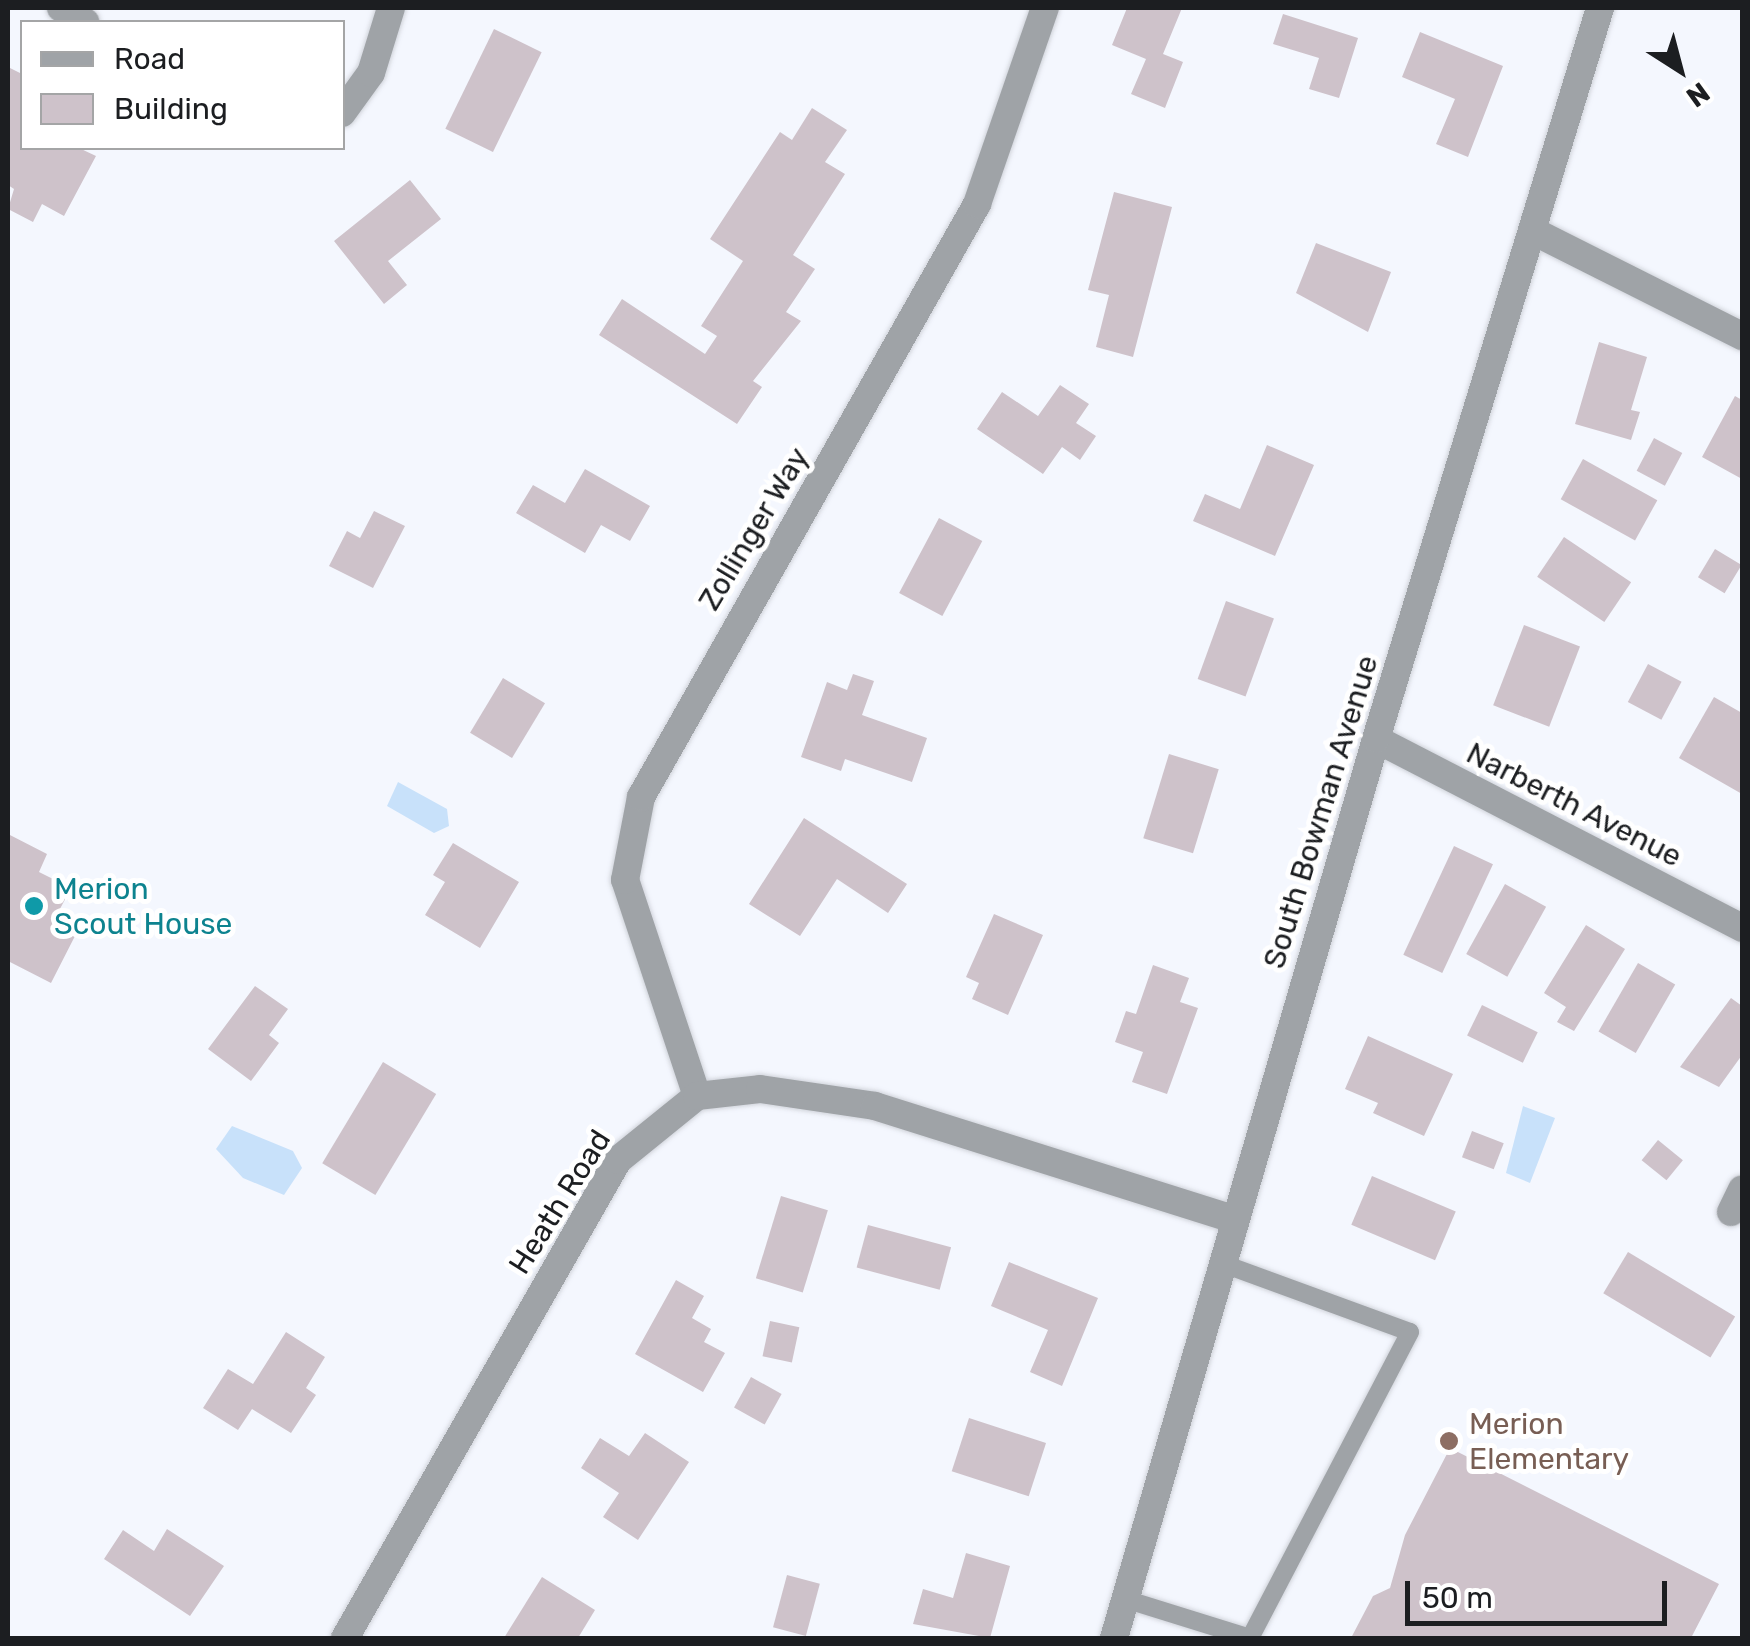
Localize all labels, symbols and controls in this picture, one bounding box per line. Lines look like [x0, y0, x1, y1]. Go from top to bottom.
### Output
legend [20, 20, 345, 150]
north arrow [1630, 20, 1730, 120]
text: Road [114, 41, 185, 77]
text: N [1680, 75, 1716, 114]
text: Building [114, 91, 228, 127]
street label: Zollinger Way [691, 441, 817, 617]
street label: South Bowman Avenue [1256, 651, 1386, 973]
street label: Narberth Avenue [1460, 735, 1688, 875]
place label: Merion Scout House [54, 871, 232, 942]
marker: Merion Scout House [23, 895, 45, 917]
street label: Heath Road [502, 1123, 618, 1281]
place label: Merion Elementary [1469, 1406, 1629, 1476]
marker: Merion Elementary [1438, 1430, 1460, 1452]
scale bar [1410, 1561, 1672, 1623]
text: 50 m [1422, 1580, 1493, 1616]

